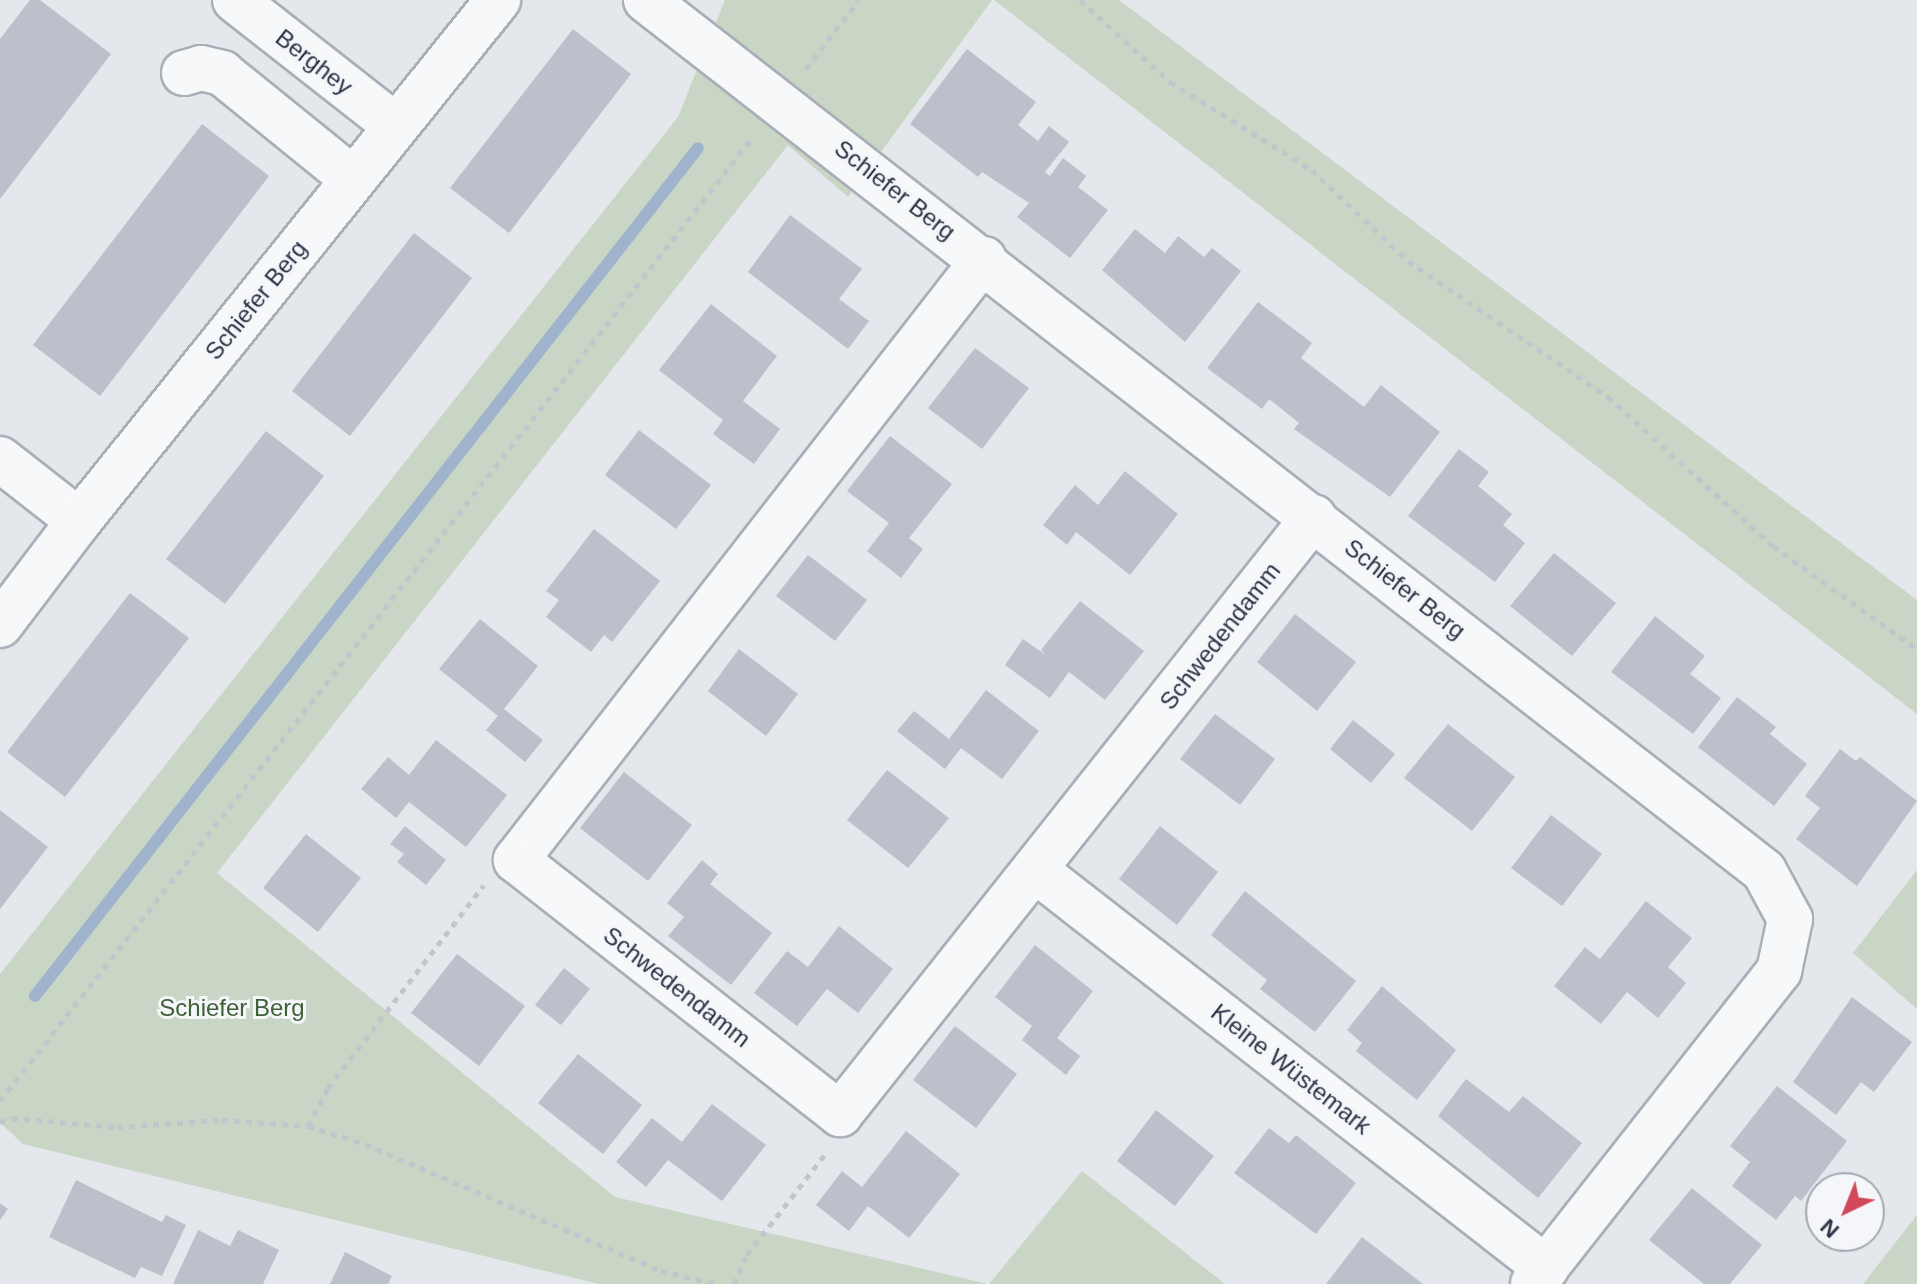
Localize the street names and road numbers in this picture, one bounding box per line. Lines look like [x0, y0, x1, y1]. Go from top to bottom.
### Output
street label: Berghey [270, 23, 358, 101]
street label: Schiefer Berg [829, 134, 961, 246]
street label: Schiefer Berg [199, 234, 313, 366]
street label: Schiefer Berg [1339, 533, 1471, 645]
street label: Schwedendamm [1154, 557, 1286, 715]
street label: Schwedendamm [598, 921, 756, 1053]
street label: Kleine Wüstemark [1205, 998, 1377, 1140]

